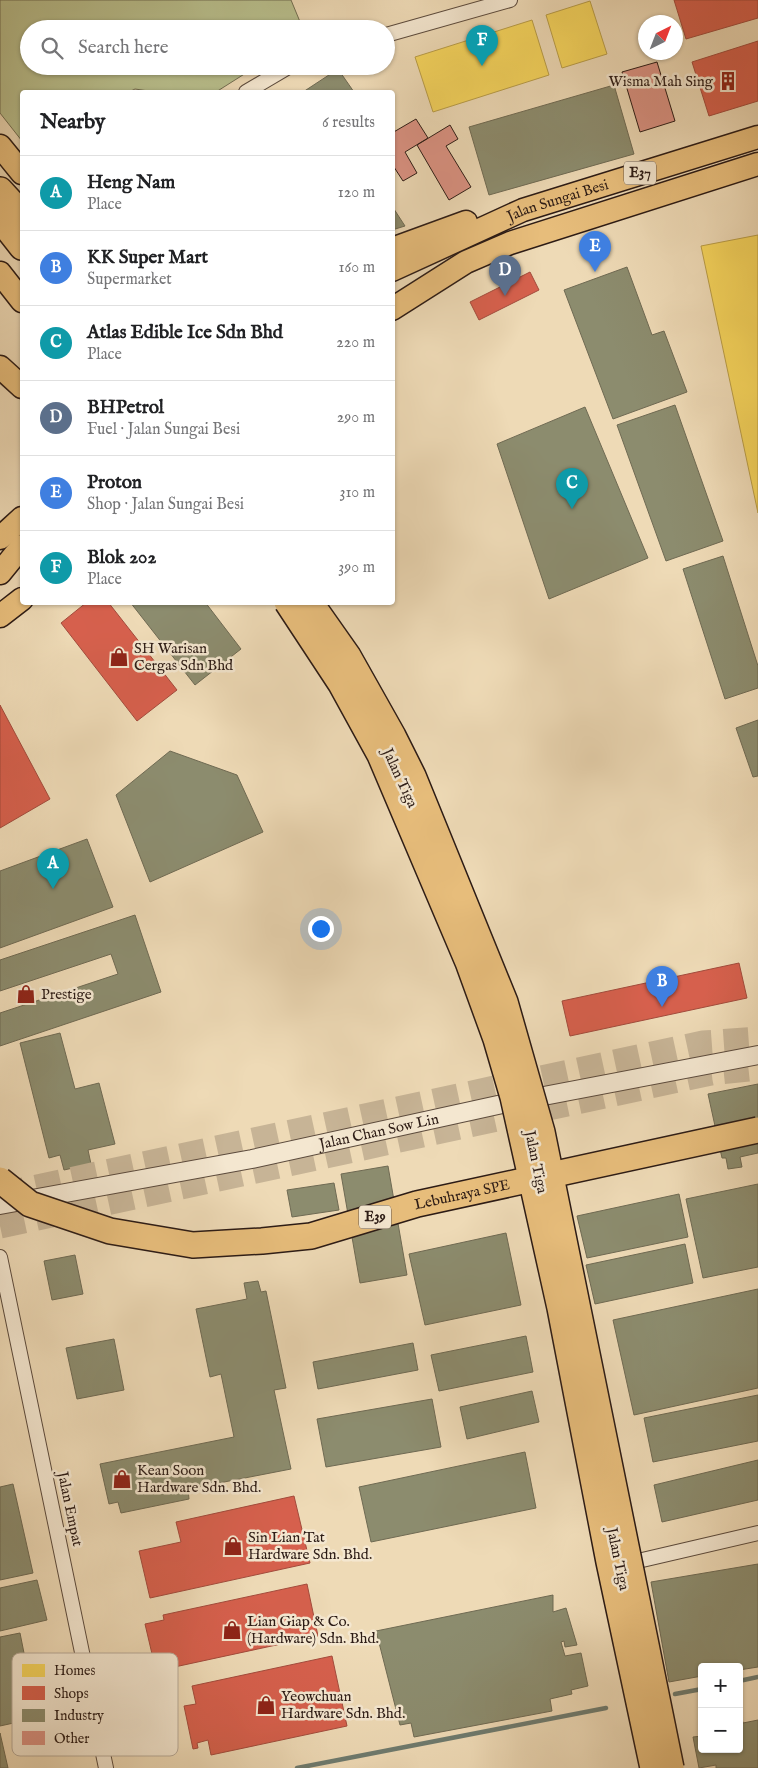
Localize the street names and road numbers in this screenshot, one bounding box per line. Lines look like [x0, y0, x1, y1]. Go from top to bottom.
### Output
road number: E37 [624, 162, 656, 184]
street label: Jalan Sungai Besi [502, 175, 611, 227]
street label: Jalan Tiga [377, 743, 422, 811]
street label: Jalan Chan Sow Lin [315, 1109, 440, 1154]
street label: Jalan Tiga [520, 1127, 552, 1196]
street label: Lebuhraya SPE [412, 1175, 511, 1214]
road number: E39 [359, 1206, 391, 1228]
street label: Jalan Empat [52, 1468, 87, 1548]
street label: Jalan Tiga [602, 1524, 634, 1593]

